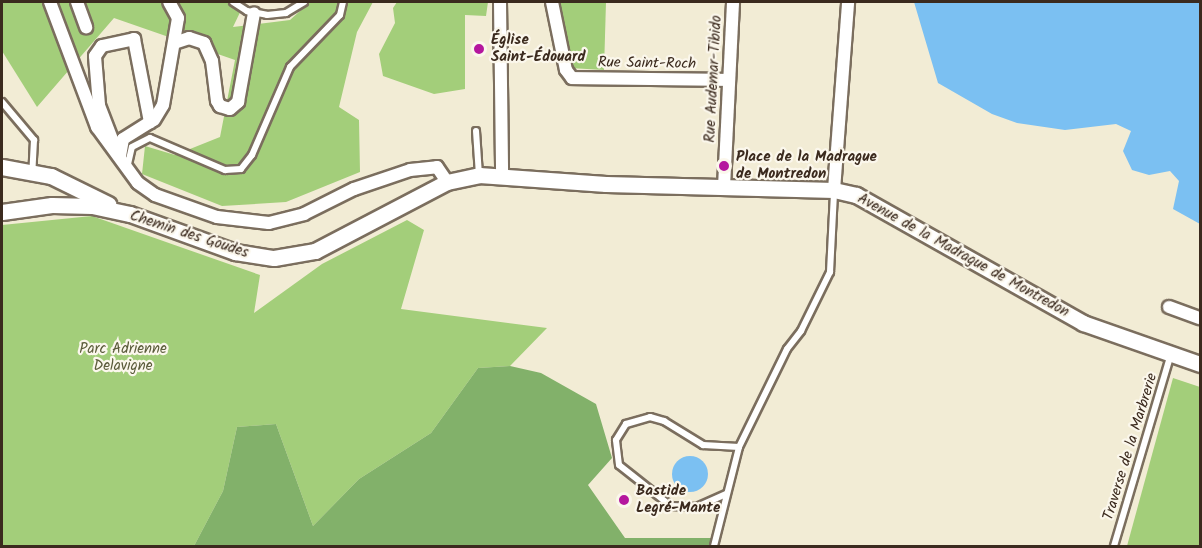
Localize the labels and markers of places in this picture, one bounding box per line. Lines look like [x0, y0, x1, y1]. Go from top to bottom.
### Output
place label: Église Saint-Édouard [491, 31, 586, 66]
marker: Église Saint-Édouard [472, 42, 486, 56]
place label: Place de la Madrague de Montredon [736, 148, 877, 183]
marker: Place de la Madrague de Montredon [717, 159, 731, 173]
place label: Bastide Legré-Mante [636, 482, 720, 517]
marker: Bastide Legré-Mante [617, 493, 631, 507]

